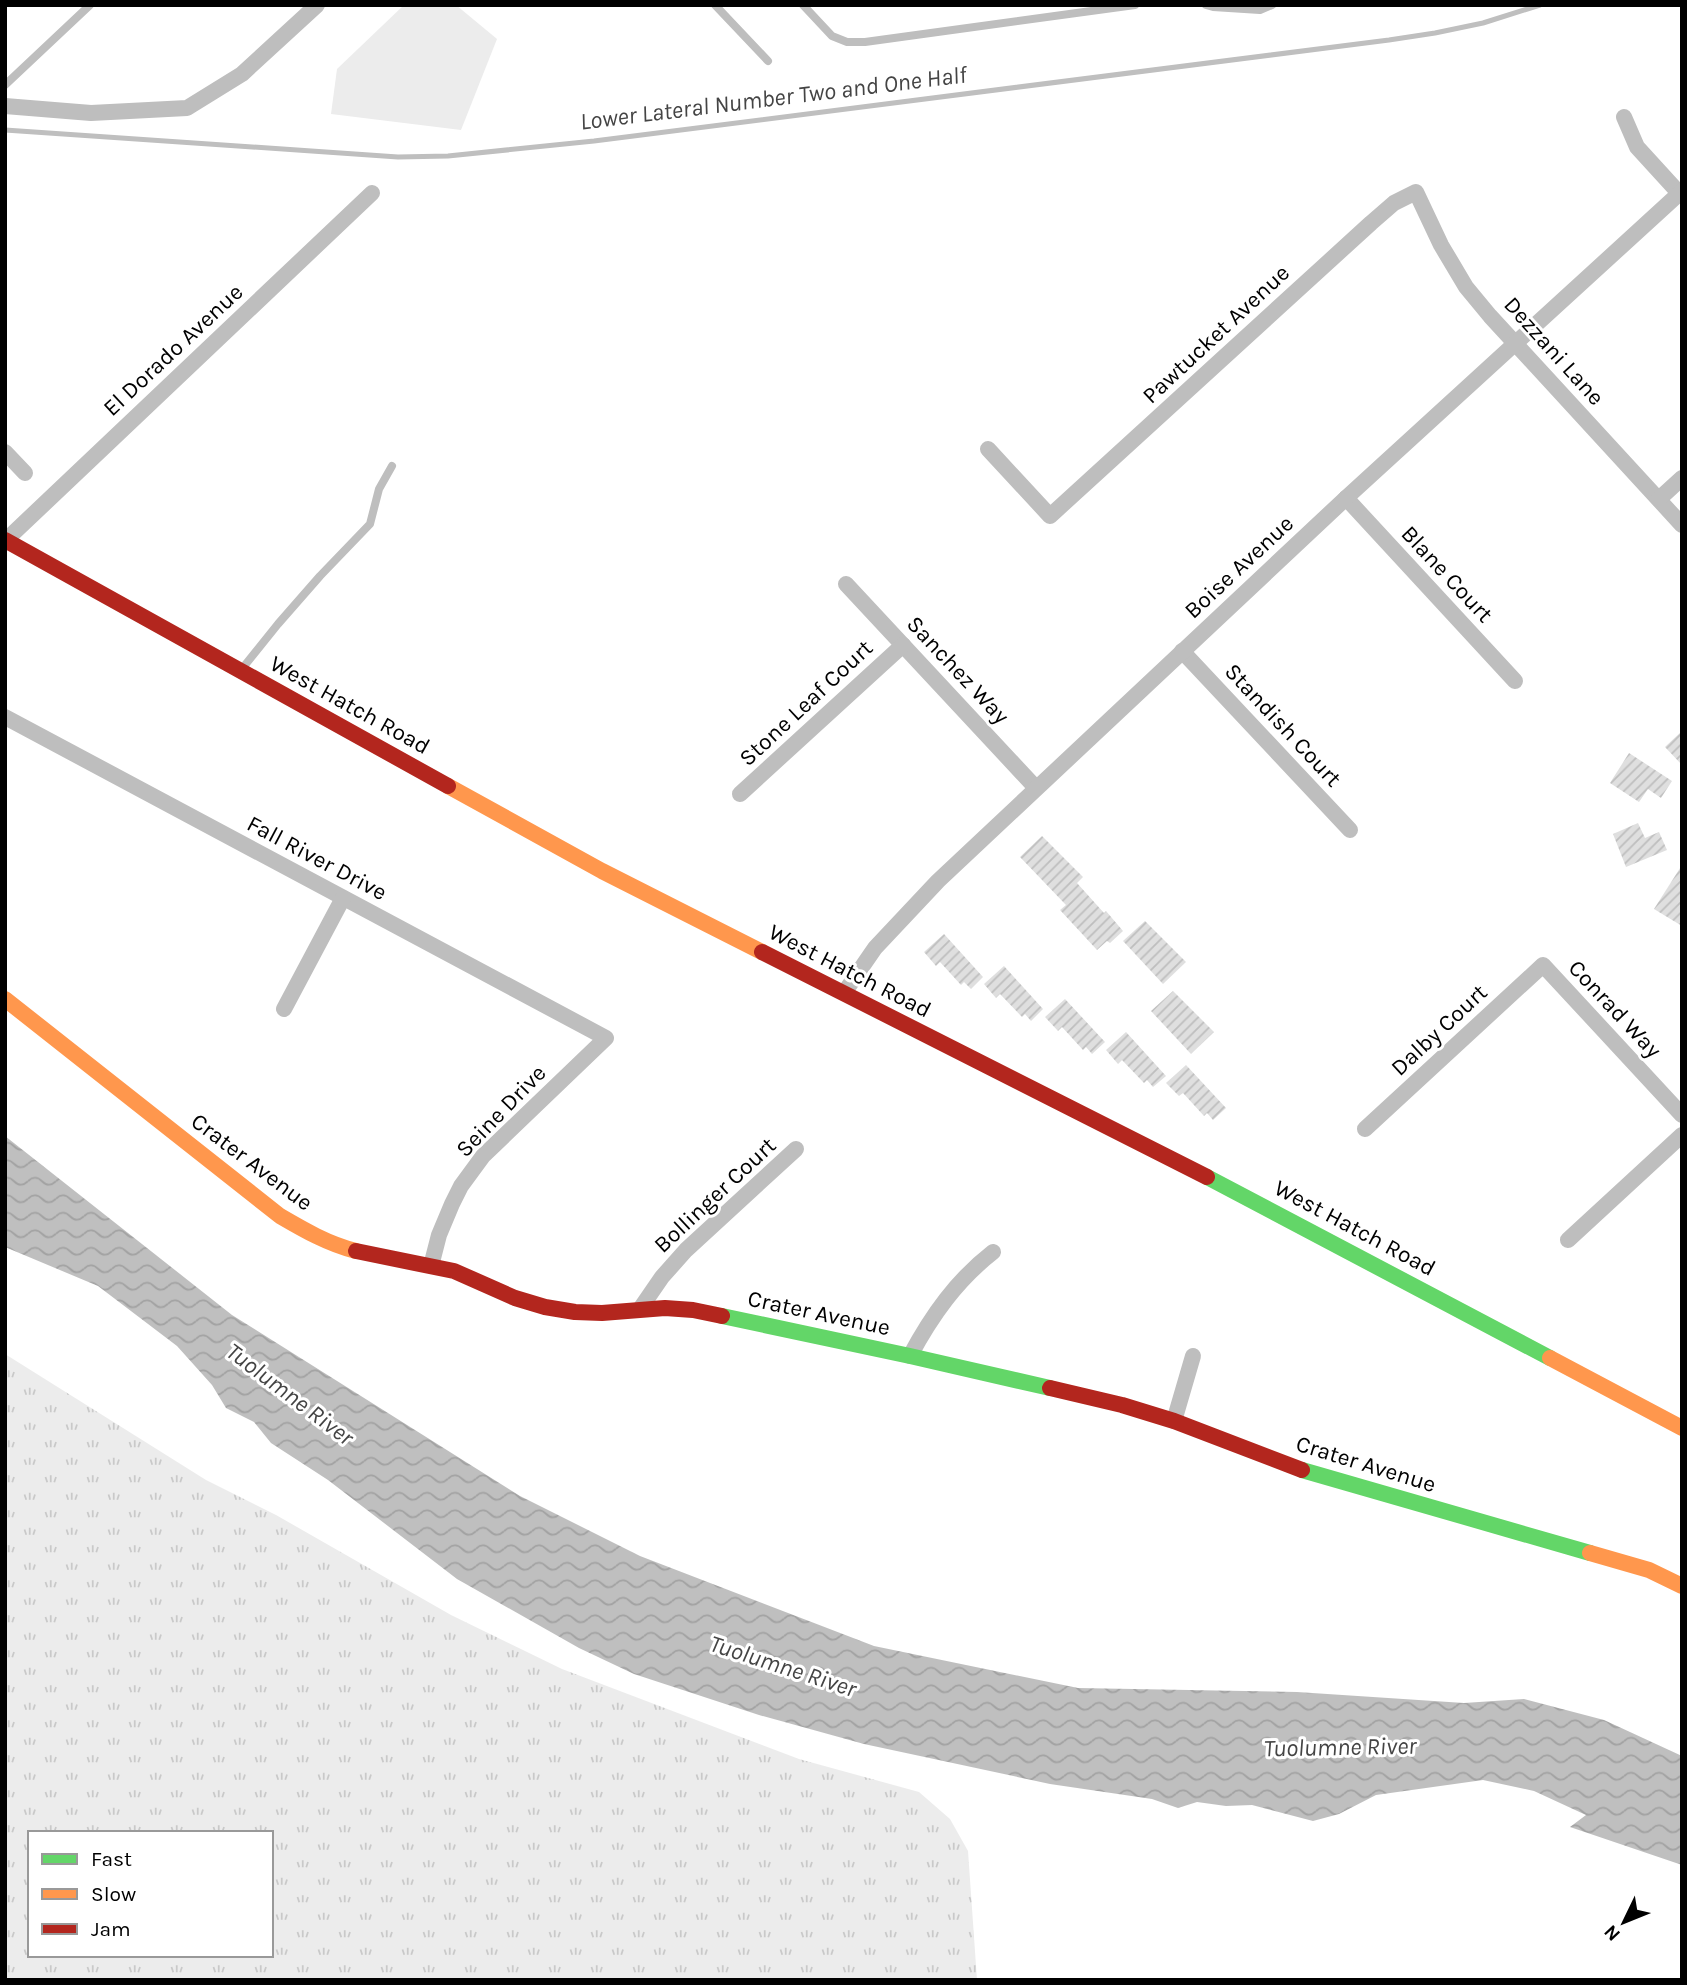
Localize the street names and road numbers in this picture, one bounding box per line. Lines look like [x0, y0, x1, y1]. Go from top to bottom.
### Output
street label: Pawtucket Avenue [1137, 259, 1295, 409]
street label: El Dorado Avenue [98, 278, 248, 422]
street label: Dezzani Lane [1498, 291, 1610, 411]
street label: Boise Avenue [1179, 510, 1299, 624]
street label: Blane Court [1395, 520, 1499, 628]
street label: Sanchez Way [901, 610, 1015, 730]
street label: Stone Leaf Court [734, 634, 879, 772]
street label: West Hatch Road [265, 650, 435, 760]
street label: Standish Court [1219, 658, 1347, 792]
street label: Fall River Drive [243, 810, 391, 906]
street label: West Hatch Road [764, 918, 936, 1024]
street label: Conrad Way [1563, 955, 1667, 1064]
street label: Dalby Court [1385, 978, 1493, 1081]
street label: Seine Drive [450, 1059, 552, 1163]
street label: Crater Avenue [186, 1108, 318, 1216]
street label: Bollinger Court [649, 1131, 782, 1258]
street label: West Hatch Road [1270, 1174, 1440, 1282]
street label: Crater Avenue [745, 1285, 893, 1341]
street label: Crater Avenue [1293, 1430, 1439, 1498]

